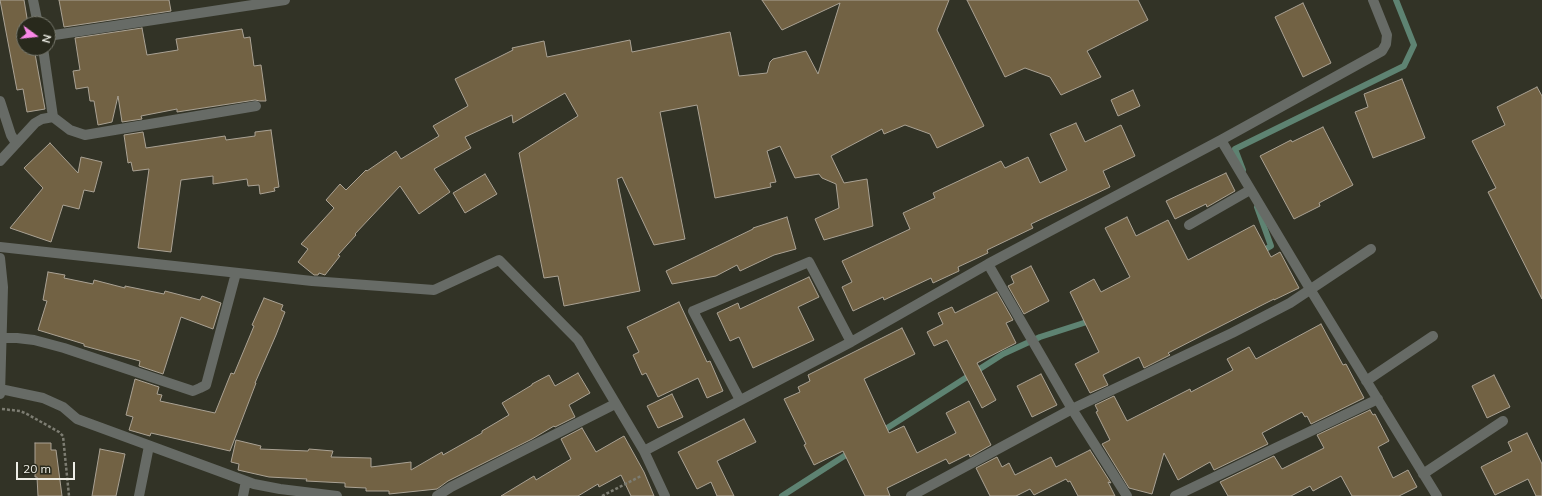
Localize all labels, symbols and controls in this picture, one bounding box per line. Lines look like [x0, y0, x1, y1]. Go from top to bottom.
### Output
north arrow [16, 16, 56, 56]
text: N [39, 33, 54, 45]
scale bar [18, 454, 77, 480]
text: 20 m [23, 461, 51, 476]

